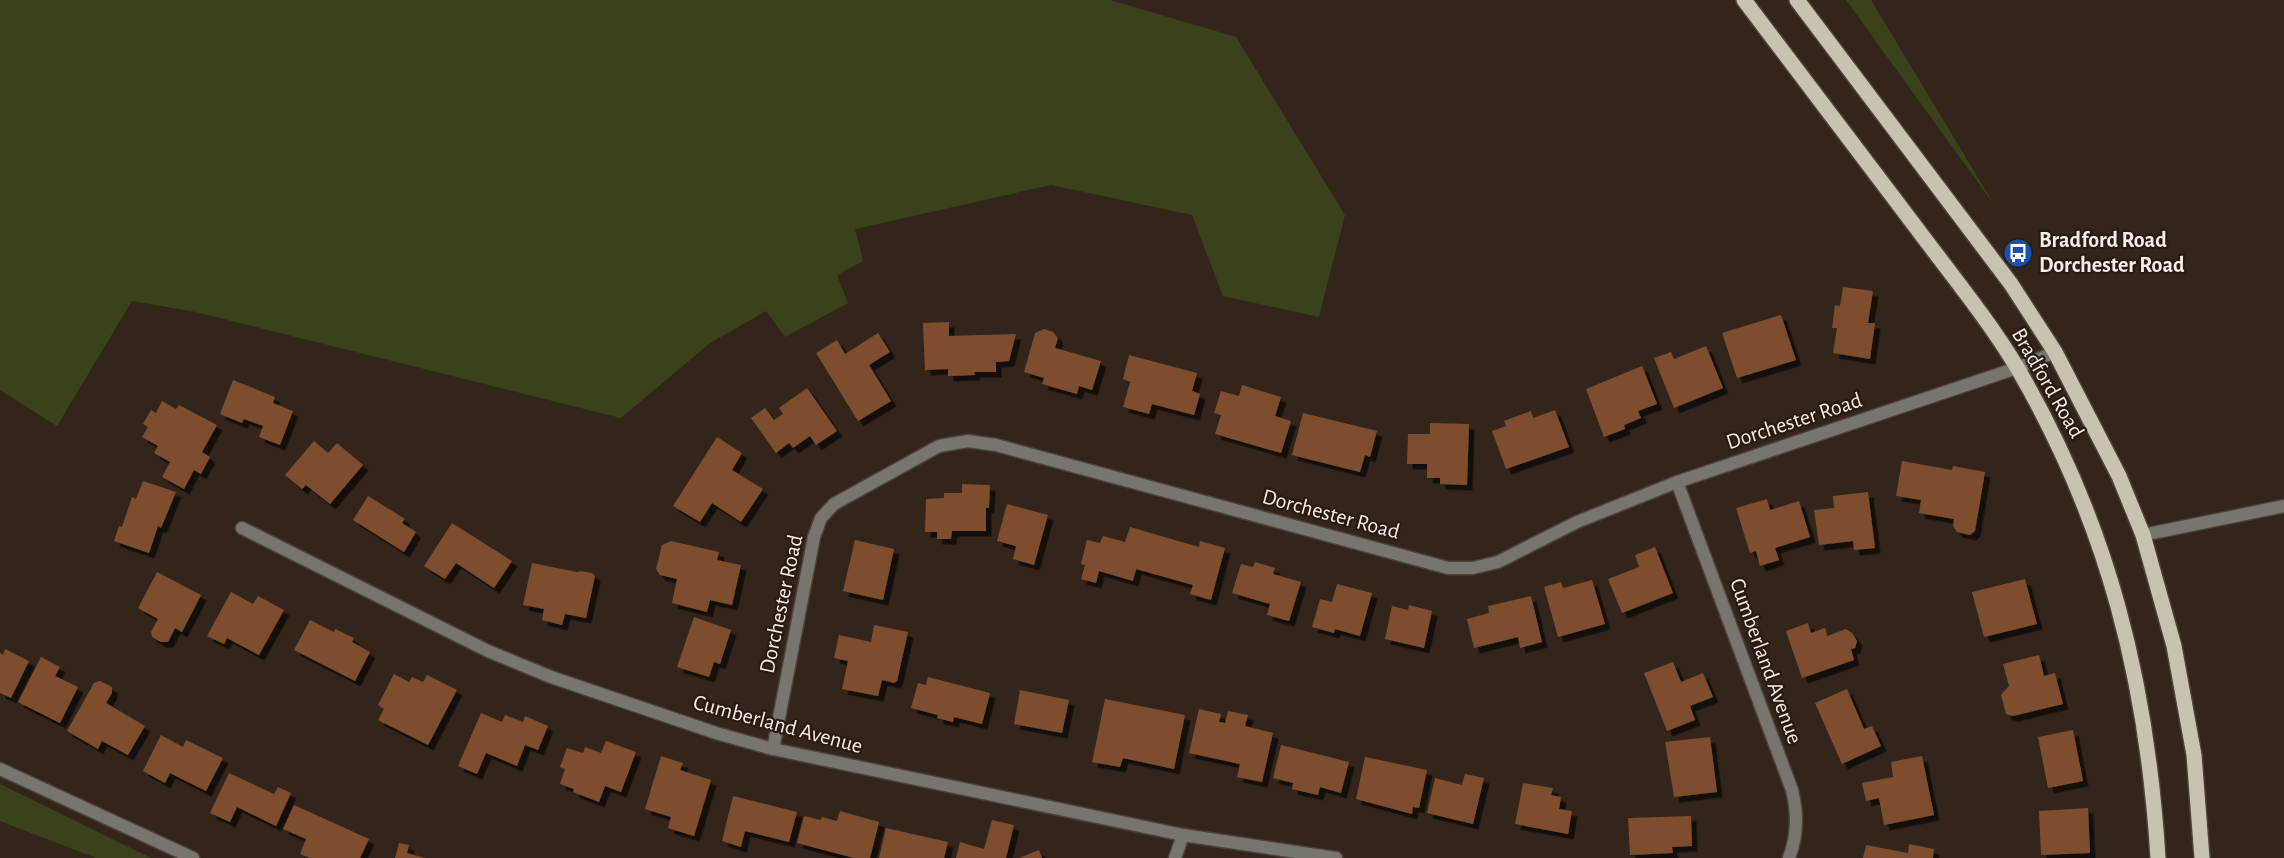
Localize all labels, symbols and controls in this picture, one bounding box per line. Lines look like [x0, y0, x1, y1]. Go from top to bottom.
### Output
place label: Bradford Road Dorchester Road [2039, 229, 2185, 276]
bus stop icon: Bradford Road Dorchester Road [2002, 237, 2034, 269]
street label: Bradford Road [2008, 324, 2088, 442]
street label: Dorchester Road [1723, 389, 1865, 453]
street label: Dorchester Road [1260, 485, 1402, 543]
street label: Dorchester Road [756, 533, 806, 675]
street label: Cumberland Avenue [1726, 575, 1806, 747]
street label: Cumberland Avenue [691, 691, 865, 757]

